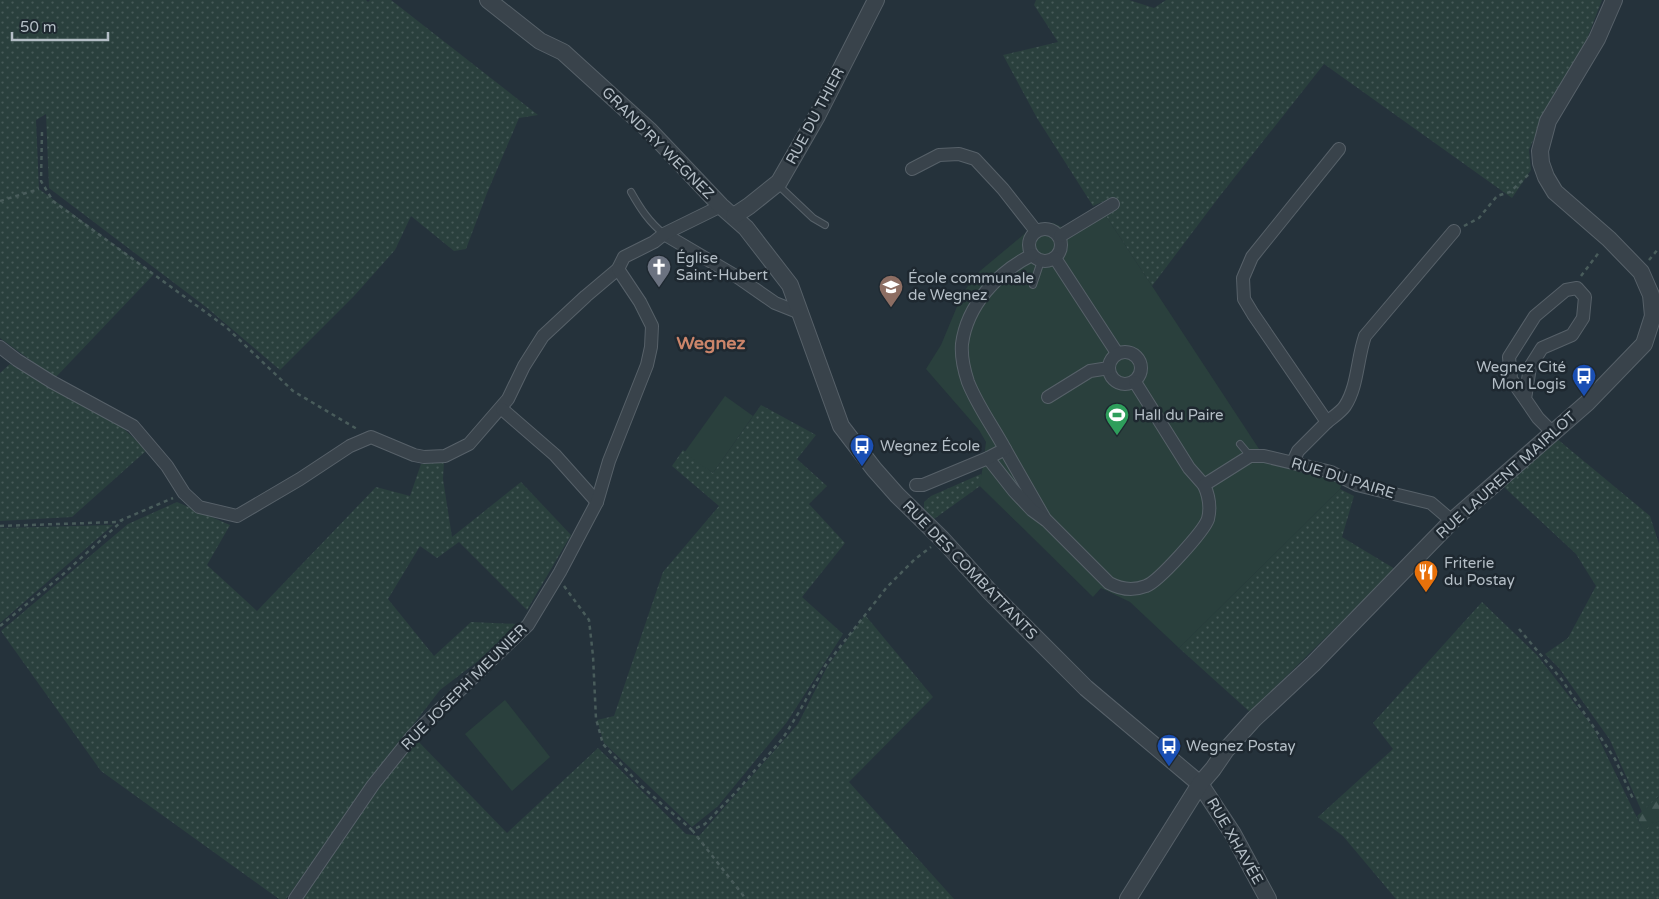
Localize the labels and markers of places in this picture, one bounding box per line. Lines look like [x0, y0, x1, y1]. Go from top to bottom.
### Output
place label: Église Saint-Hubert [676, 249, 768, 284]
church icon: Église Saint-Hubert [646, 254, 672, 288]
place label: École communale de Wegnez [908, 269, 1034, 304]
school or university icon: École communale de Wegnez [878, 274, 904, 308]
place label: Wegnez Cité Mon Logis [1476, 358, 1566, 393]
bus stop icon: Wegnez Cité Mon Logis [1571, 363, 1597, 397]
sports icon: Hall du Paire [1104, 402, 1130, 436]
place label: Hall du Paire [1134, 406, 1224, 424]
bus stop icon: Wegnez École [849, 433, 875, 467]
place label: Wegnez École [880, 437, 980, 455]
place label: Friterie du Postay [1444, 554, 1515, 589]
restaurant icon: Friterie du Postay [1413, 559, 1439, 593]
bus stop icon: Wegnez Postay [1156, 733, 1182, 767]
place label: Wegnez Postay [1186, 737, 1296, 755]

